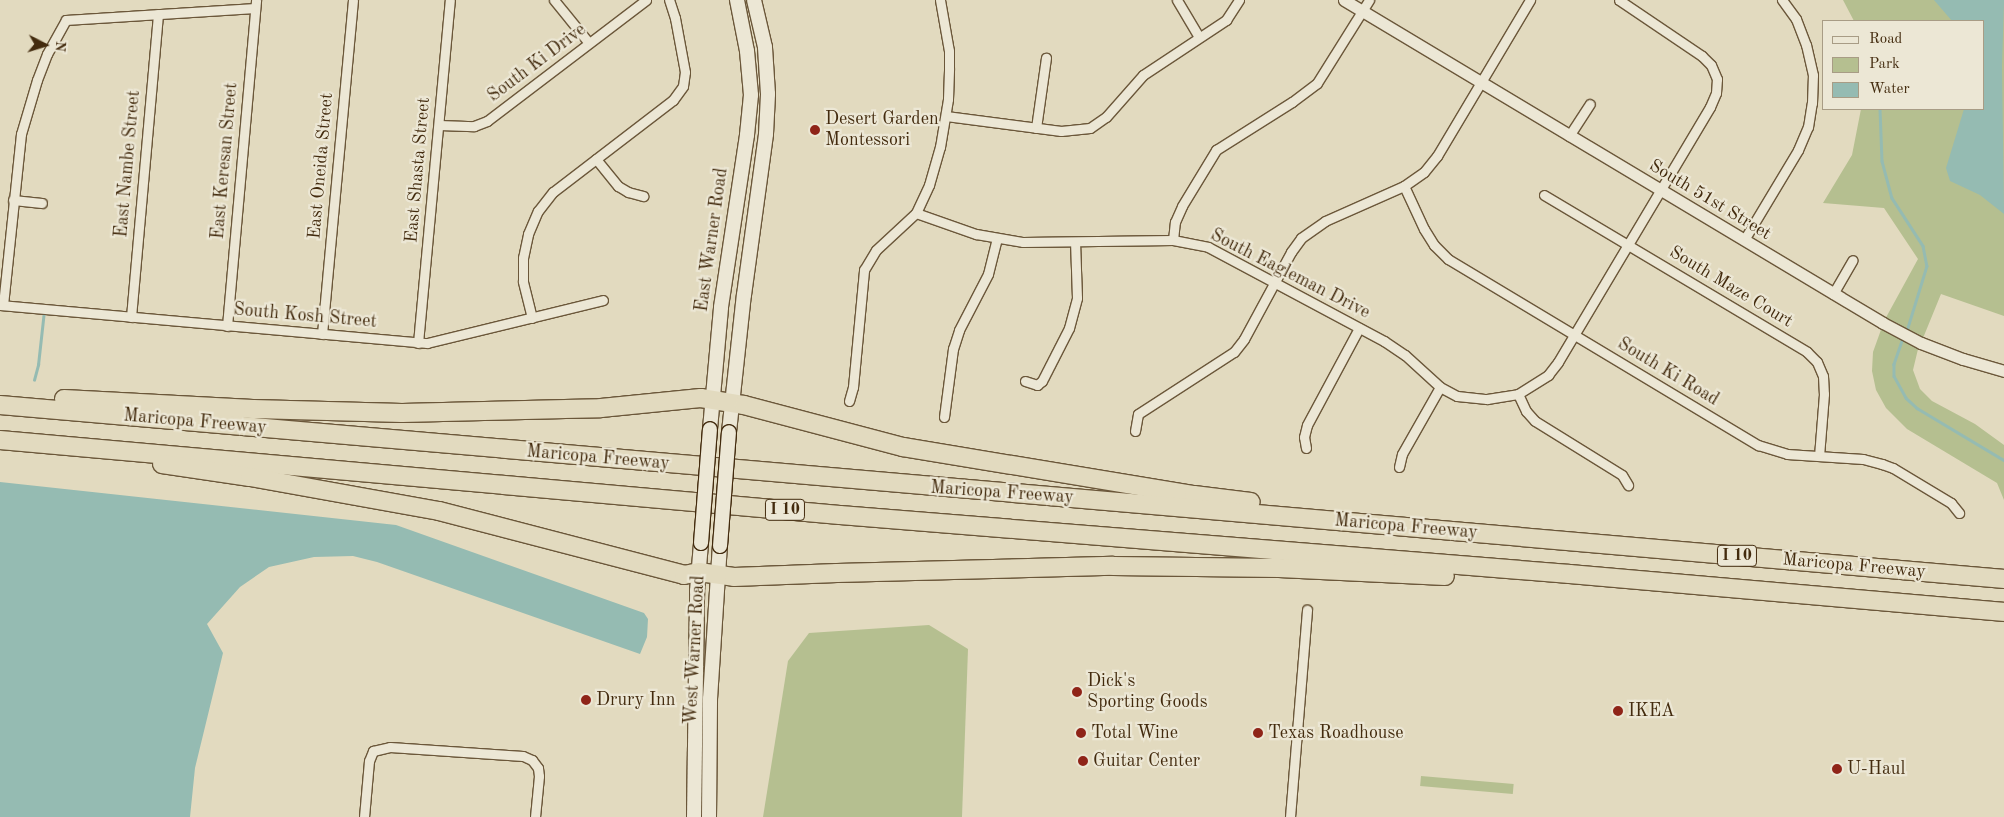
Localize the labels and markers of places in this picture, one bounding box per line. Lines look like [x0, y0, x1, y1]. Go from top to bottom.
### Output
place label: Desert Garden Montessori [825, 109, 939, 152]
marker: Desert Garden Montessori [809, 124, 821, 136]
place label: Dick's Sporting Goods [1087, 671, 1207, 714]
marker: Dick's Sporting Goods [1071, 686, 1083, 698]
place label: Drury Inn [596, 689, 676, 711]
marker: Drury Inn [580, 694, 592, 706]
place label: IKEA [1628, 700, 1675, 722]
marker: IKEA [1612, 705, 1624, 717]
place label: Total Wine [1091, 722, 1178, 744]
place label: Texas Roadhouse [1268, 722, 1404, 744]
marker: Total Wine [1075, 727, 1087, 739]
marker: Texas Roadhouse [1252, 727, 1264, 739]
place label: Guitar Center [1093, 750, 1200, 772]
marker: Guitar Center [1077, 755, 1089, 767]
place label: U-Haul [1847, 758, 1905, 780]
marker: U-Haul [1831, 763, 1843, 775]

